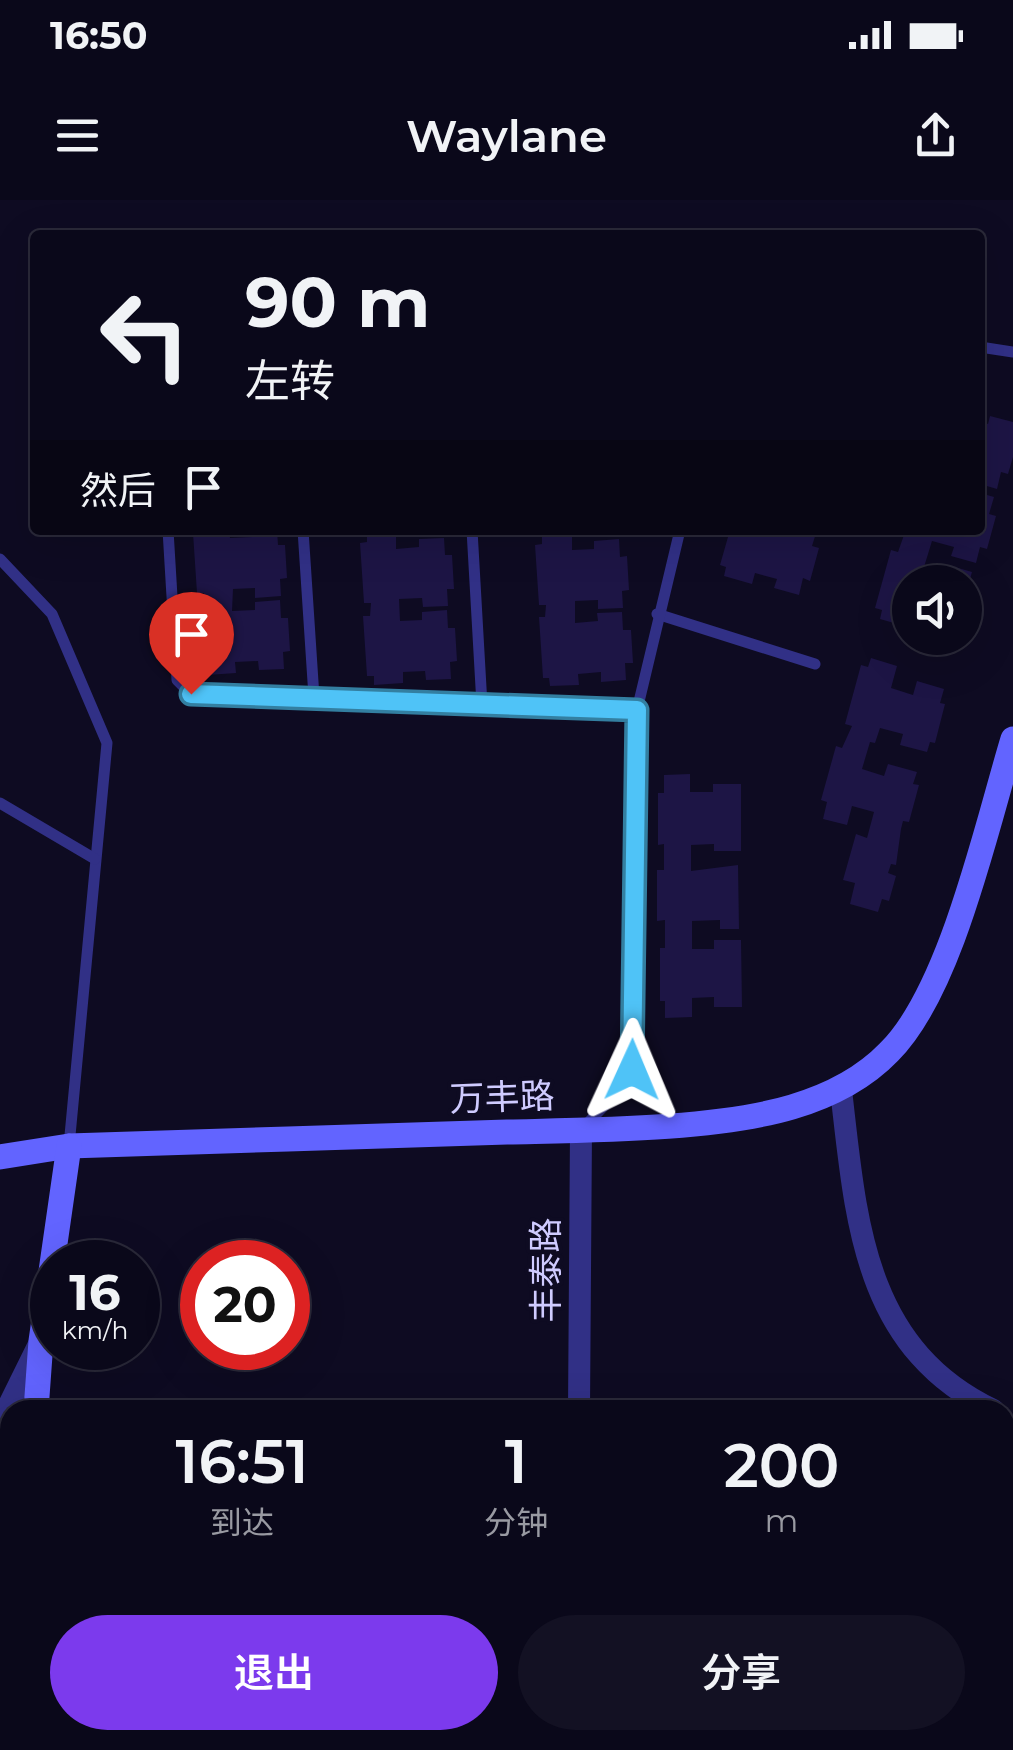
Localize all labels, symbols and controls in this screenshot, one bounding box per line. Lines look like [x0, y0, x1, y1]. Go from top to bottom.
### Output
text: 16:50 [50, 12, 147, 59]
icon: menu [50, 108, 105, 163]
text: Waylane [406, 108, 607, 163]
icon: share [908, 108, 963, 163]
text: 90 m [245, 259, 430, 345]
icon: left [80, 270, 210, 400]
text: 左转 [245, 353, 335, 408]
icon: arrive [176, 460, 231, 515]
text: 然后 [80, 467, 156, 514]
map controls [892, 565, 982, 655]
button: sound [892, 565, 982, 655]
pin [149, 592, 234, 695]
icon: arrive [164, 607, 219, 662]
position arrow [580, 1018, 684, 1122]
street label: 万丰路 [449, 1074, 555, 1120]
street label: 丰泰路 [524, 1217, 567, 1323]
speed limit sign: 20 [180, 1240, 310, 1370]
text: 16 [69, 1262, 121, 1323]
text: km/h [62, 1315, 128, 1345]
text: 16:51 [176, 1425, 309, 1498]
text: 1 [505, 1425, 528, 1498]
text: 200 [724, 1429, 839, 1502]
text: m [765, 1501, 799, 1540]
text: 到达 [210, 1503, 274, 1542]
text: 分钟 [484, 1503, 548, 1542]
button: 退出 [50, 1615, 498, 1730]
button: 分享 [518, 1615, 965, 1730]

